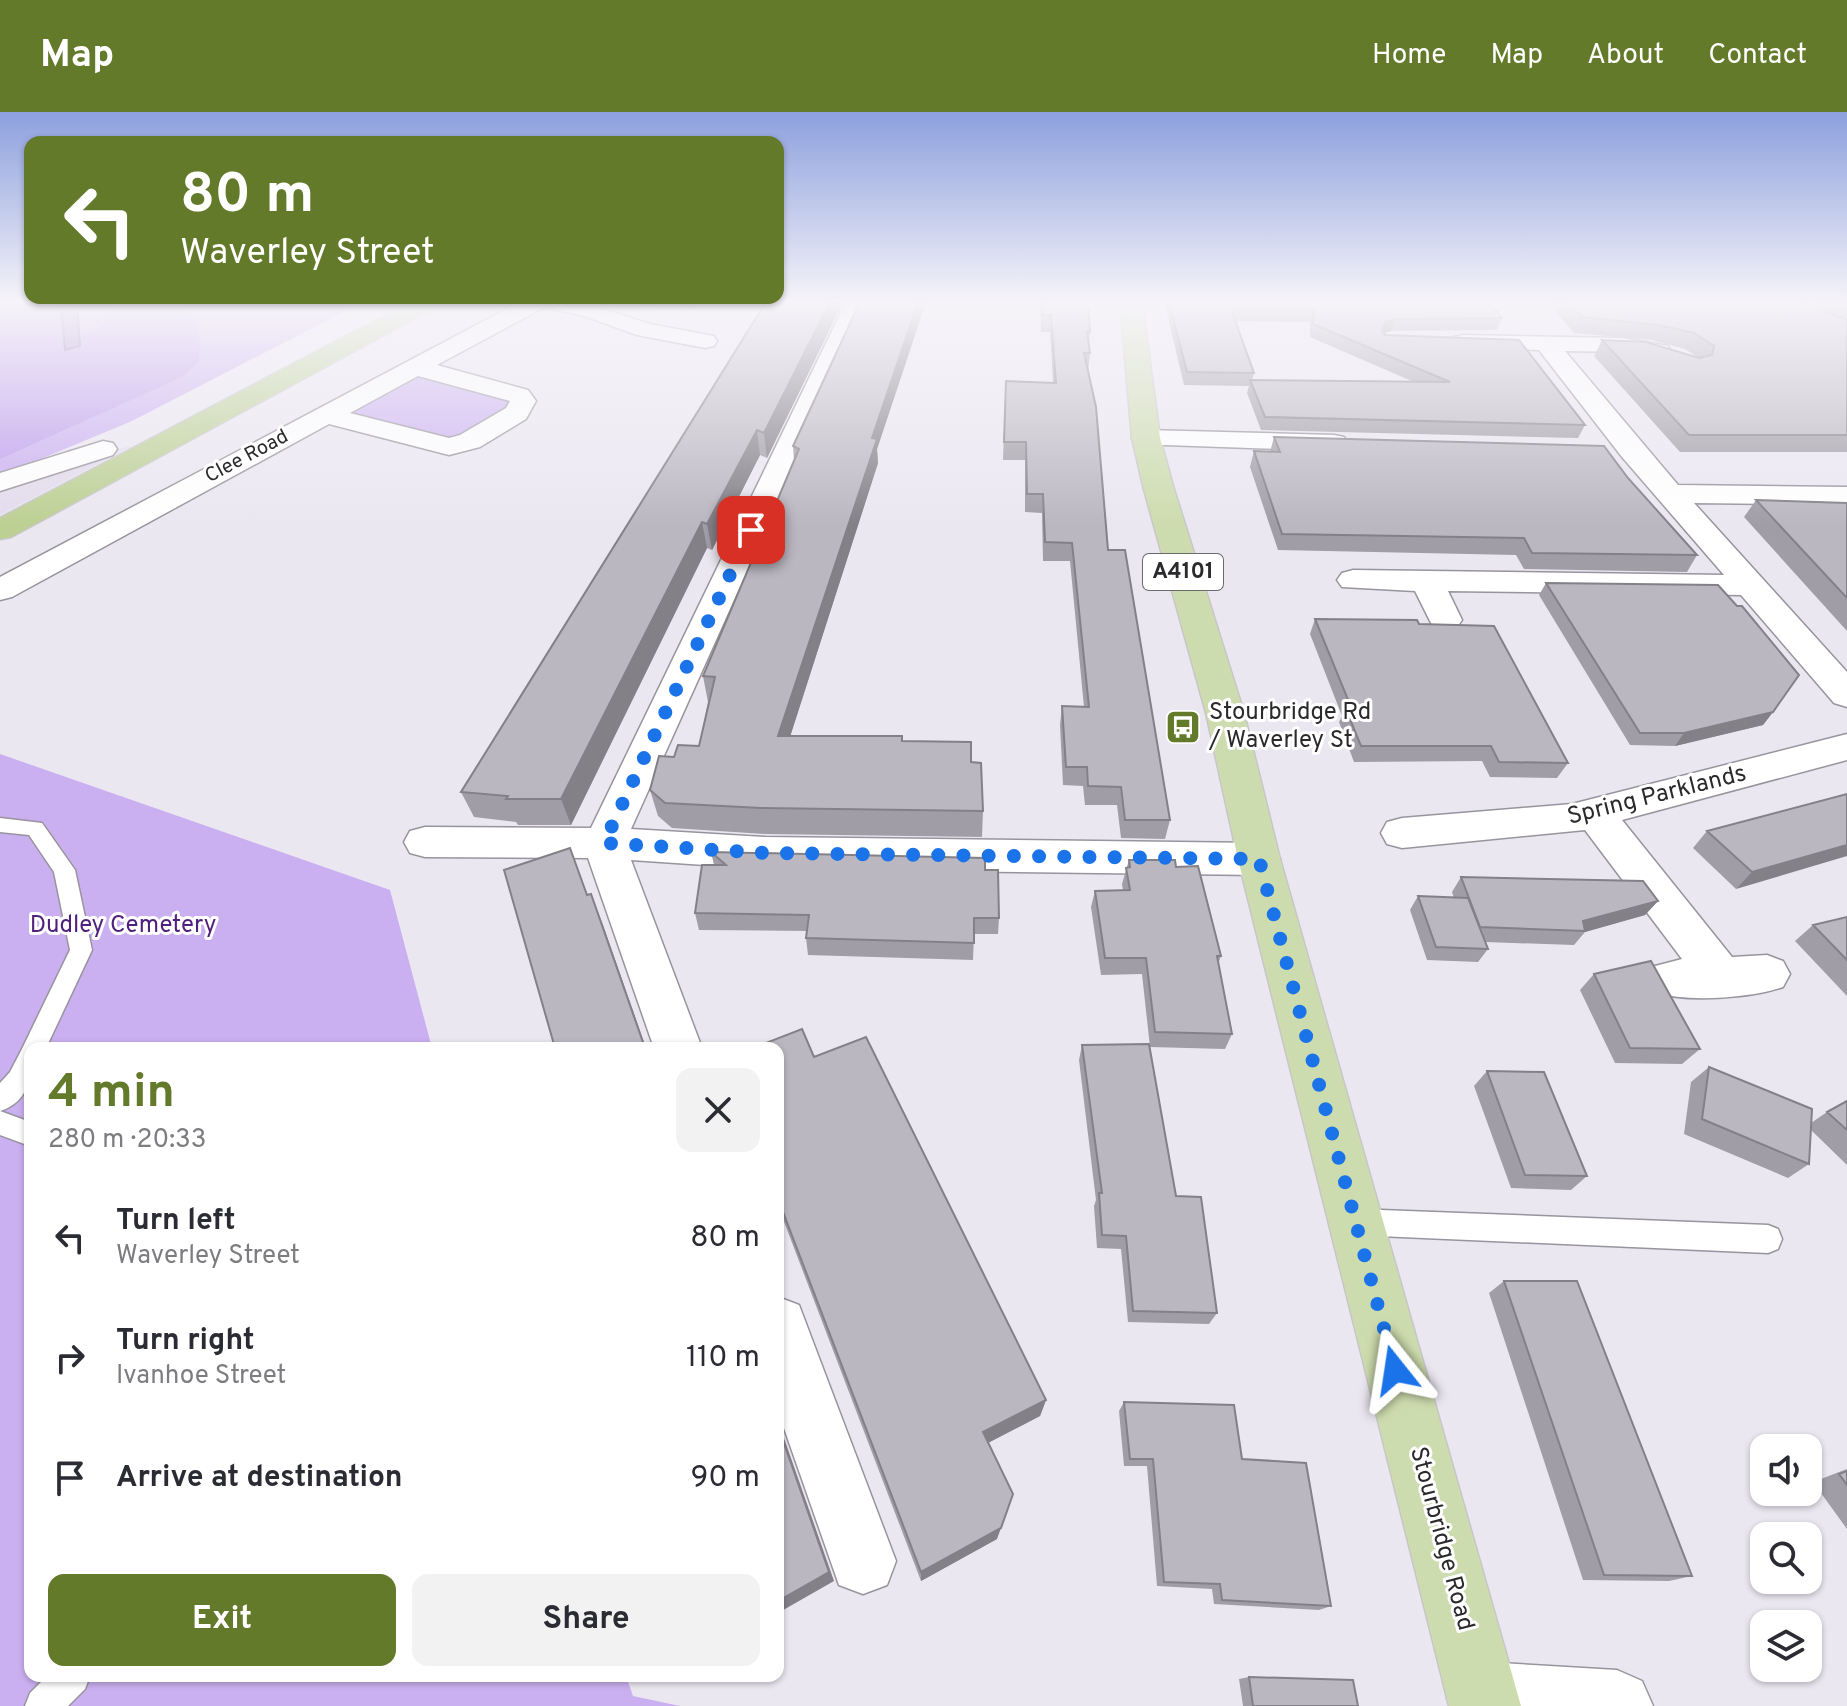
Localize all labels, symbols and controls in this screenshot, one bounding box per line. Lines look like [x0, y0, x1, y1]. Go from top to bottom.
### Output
text: Map [40, 32, 114, 81]
text: Home [1372, 38, 1446, 74]
text: Map [1490, 38, 1543, 74]
text: About [1587, 38, 1664, 74]
text: Contact [1708, 38, 1807, 74]
text: 80 m [180, 162, 314, 232]
icon: left [48, 168, 152, 272]
text: Waverley Street [180, 231, 435, 277]
street label: Clee Road [201, 424, 293, 490]
pin [717, 496, 785, 564]
icon: arrive [729, 508, 773, 552]
road number: A4101 [1143, 554, 1223, 590]
place label: Stourbridge Rd / Waverley St [1208, 698, 1371, 756]
bus stop icon: Stourbridge Rd / Waverley St [1164, 708, 1202, 746]
street label: Spring Parklands [1564, 759, 1750, 833]
park label: Dudley Cemetery [30, 911, 216, 941]
text: 4 min [48, 1064, 175, 1124]
button: close [676, 1068, 760, 1152]
text: 280 m · 20:33 [48, 1124, 206, 1157]
text: Turn left [116, 1203, 236, 1240]
icon: left [48, 1216, 92, 1260]
text: 80 m [690, 1220, 760, 1257]
text: Waverley Street [116, 1240, 300, 1273]
text: Turn right [116, 1323, 254, 1360]
position arrow [1353, 1328, 1437, 1412]
icon: right [48, 1336, 92, 1380]
text: 110 m [686, 1340, 760, 1377]
text: Ivanhoe Street [116, 1360, 286, 1393]
map controls [1750, 1434, 1822, 1682]
button: sound [1750, 1434, 1822, 1506]
street label: Stourbridge Road [1402, 1444, 1480, 1634]
icon: arrive [48, 1456, 92, 1500]
text: Arrive at destination [116, 1460, 402, 1497]
text: 90 m [691, 1460, 760, 1497]
button: search [1750, 1522, 1822, 1594]
button: Exit [48, 1574, 396, 1666]
button: Share [412, 1574, 760, 1666]
button: layers [1750, 1610, 1822, 1682]

